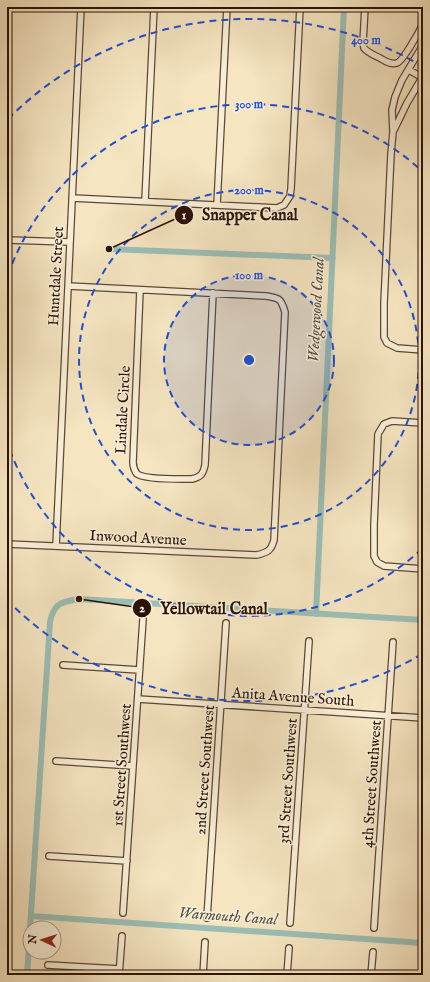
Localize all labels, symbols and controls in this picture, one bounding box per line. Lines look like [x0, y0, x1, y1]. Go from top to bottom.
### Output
text: 400 m [351, 33, 382, 48]
text: 300 m [235, 97, 264, 112]
text: 200 m [234, 183, 264, 198]
callout: Snapper Canal [174, 201, 306, 229]
text: Snapper Canal [202, 206, 299, 226]
text: 1 [182, 208, 187, 223]
street label: Huntdale Street [44, 226, 68, 326]
water label: Wedgewood Canal [304, 256, 330, 363]
text: 100 m [235, 268, 264, 283]
centre of rings [242, 353, 256, 367]
street label: Lindale Circle [111, 365, 135, 455]
street label: Inwood Avenue [89, 526, 187, 550]
callout: Yellowtail Canal [132, 594, 275, 622]
text: Yellowtail Canal [160, 600, 268, 620]
text: 2 [139, 601, 145, 616]
street label: Anita Avenue South [230, 683, 355, 711]
street label: 1st Street Southwest [108, 703, 136, 827]
street label: 2nd Street Southwest [191, 704, 219, 836]
street label: 3rd Street Southwest [274, 717, 302, 845]
street label: 4th Street Southwest [358, 720, 386, 848]
water label: Warmouth Canal [178, 904, 279, 931]
north arrow [22, 920, 62, 960]
text: N [26, 934, 40, 946]

